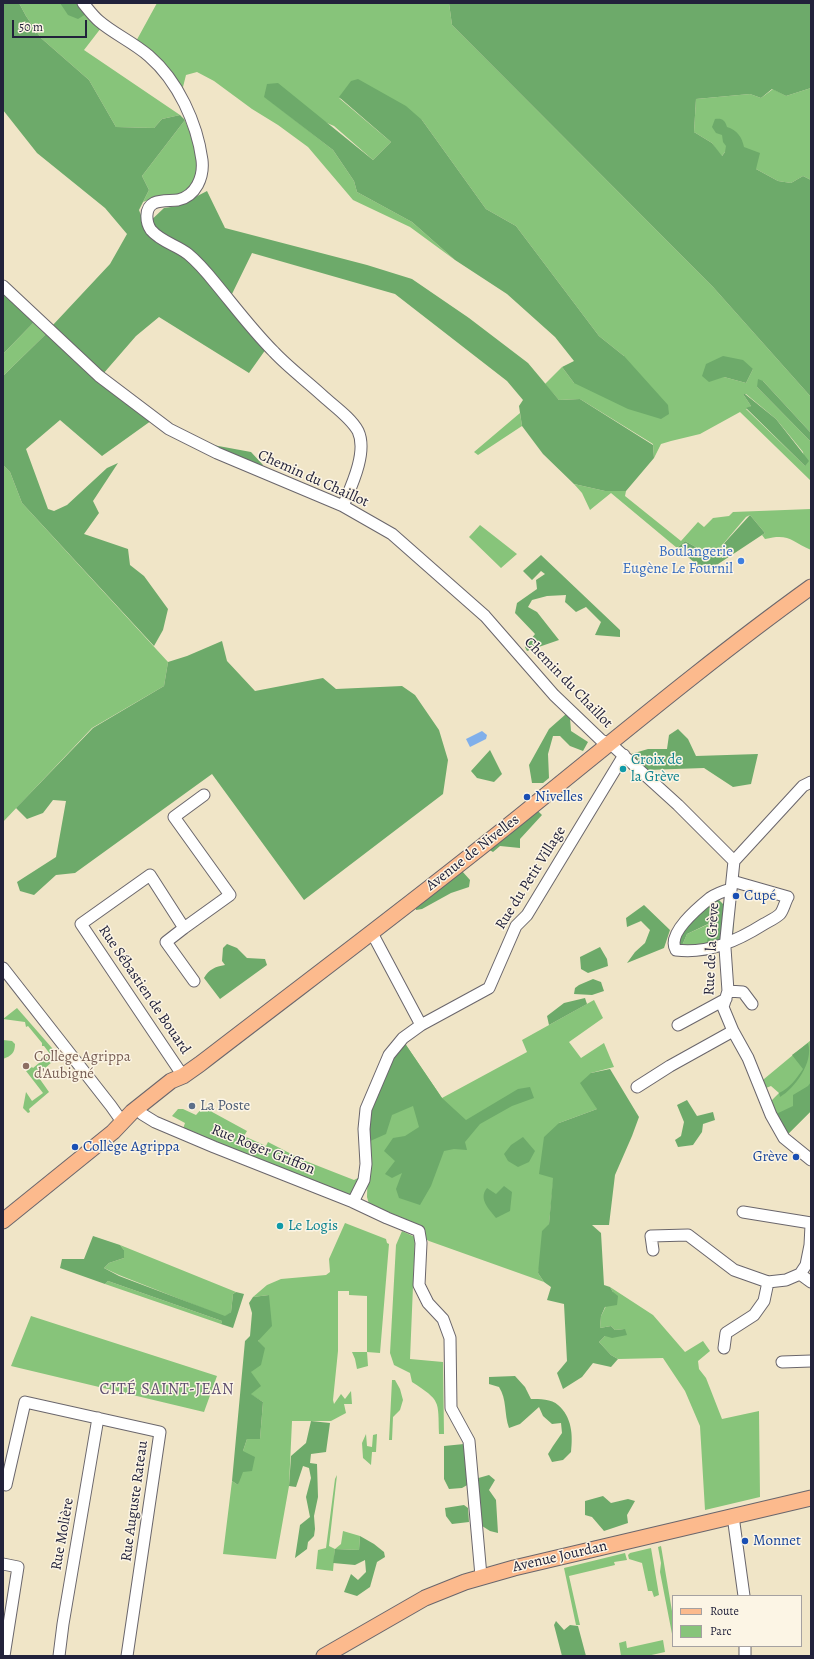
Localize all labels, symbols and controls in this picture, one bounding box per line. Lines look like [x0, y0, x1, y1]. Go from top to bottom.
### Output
scale bar [14, 12, 89, 38]
text: 50 m [19, 19, 43, 35]
street label: Chemin du Chaillot [255, 446, 371, 512]
place label: Boulangerie Eugène Le Fournil [622, 543, 733, 578]
marker: Boulangerie Eugène Le Fournil [736, 556, 746, 566]
street label: Chemin du Chaillot [520, 634, 616, 732]
place label: Croix de la Grève [631, 751, 682, 786]
marker: Croix de la Grève [618, 764, 628, 774]
place label: Nivelles [535, 788, 583, 806]
marker: Nivelles [522, 792, 532, 802]
street label: Avenue de Nivelles [423, 811, 523, 895]
street label: Rue du Petit Village [492, 823, 570, 933]
place label: Cupé [744, 887, 776, 905]
marker: Cupé [731, 891, 741, 901]
street label: Rue de la Grève [701, 902, 723, 996]
street label: Rue Sébastien de Bouard [94, 922, 194, 1058]
place label: Collège Agrippa d'Aubigné [34, 1048, 131, 1083]
marker: Collège Agrippa d'Aubigné [21, 1061, 31, 1071]
place label: La Poste [200, 1097, 250, 1115]
marker: La Poste [187, 1101, 197, 1111]
street label: Rue Roger Griffon [209, 1121, 317, 1179]
place label: Collège Agrippa [83, 1138, 180, 1156]
marker: Collège Agrippa [70, 1142, 80, 1152]
place label: Grève [753, 1148, 788, 1166]
marker: Grève [791, 1152, 801, 1162]
place label: Le Logis [288, 1217, 338, 1235]
marker: Le Logis [275, 1221, 285, 1231]
district label: CITÉ SAINT-JEAN [99, 1380, 235, 1400]
street label: Rue Auguste Rateau [118, 1439, 152, 1563]
street label: Rue Molière [48, 1496, 78, 1572]
place label: Monnet [753, 1532, 801, 1550]
marker: Monnet [740, 1536, 750, 1546]
street label: Avenue Jourdan [511, 1537, 609, 1577]
legend [672, 1595, 802, 1647]
text: Route [710, 1603, 739, 1619]
text: Parc [710, 1623, 732, 1639]

